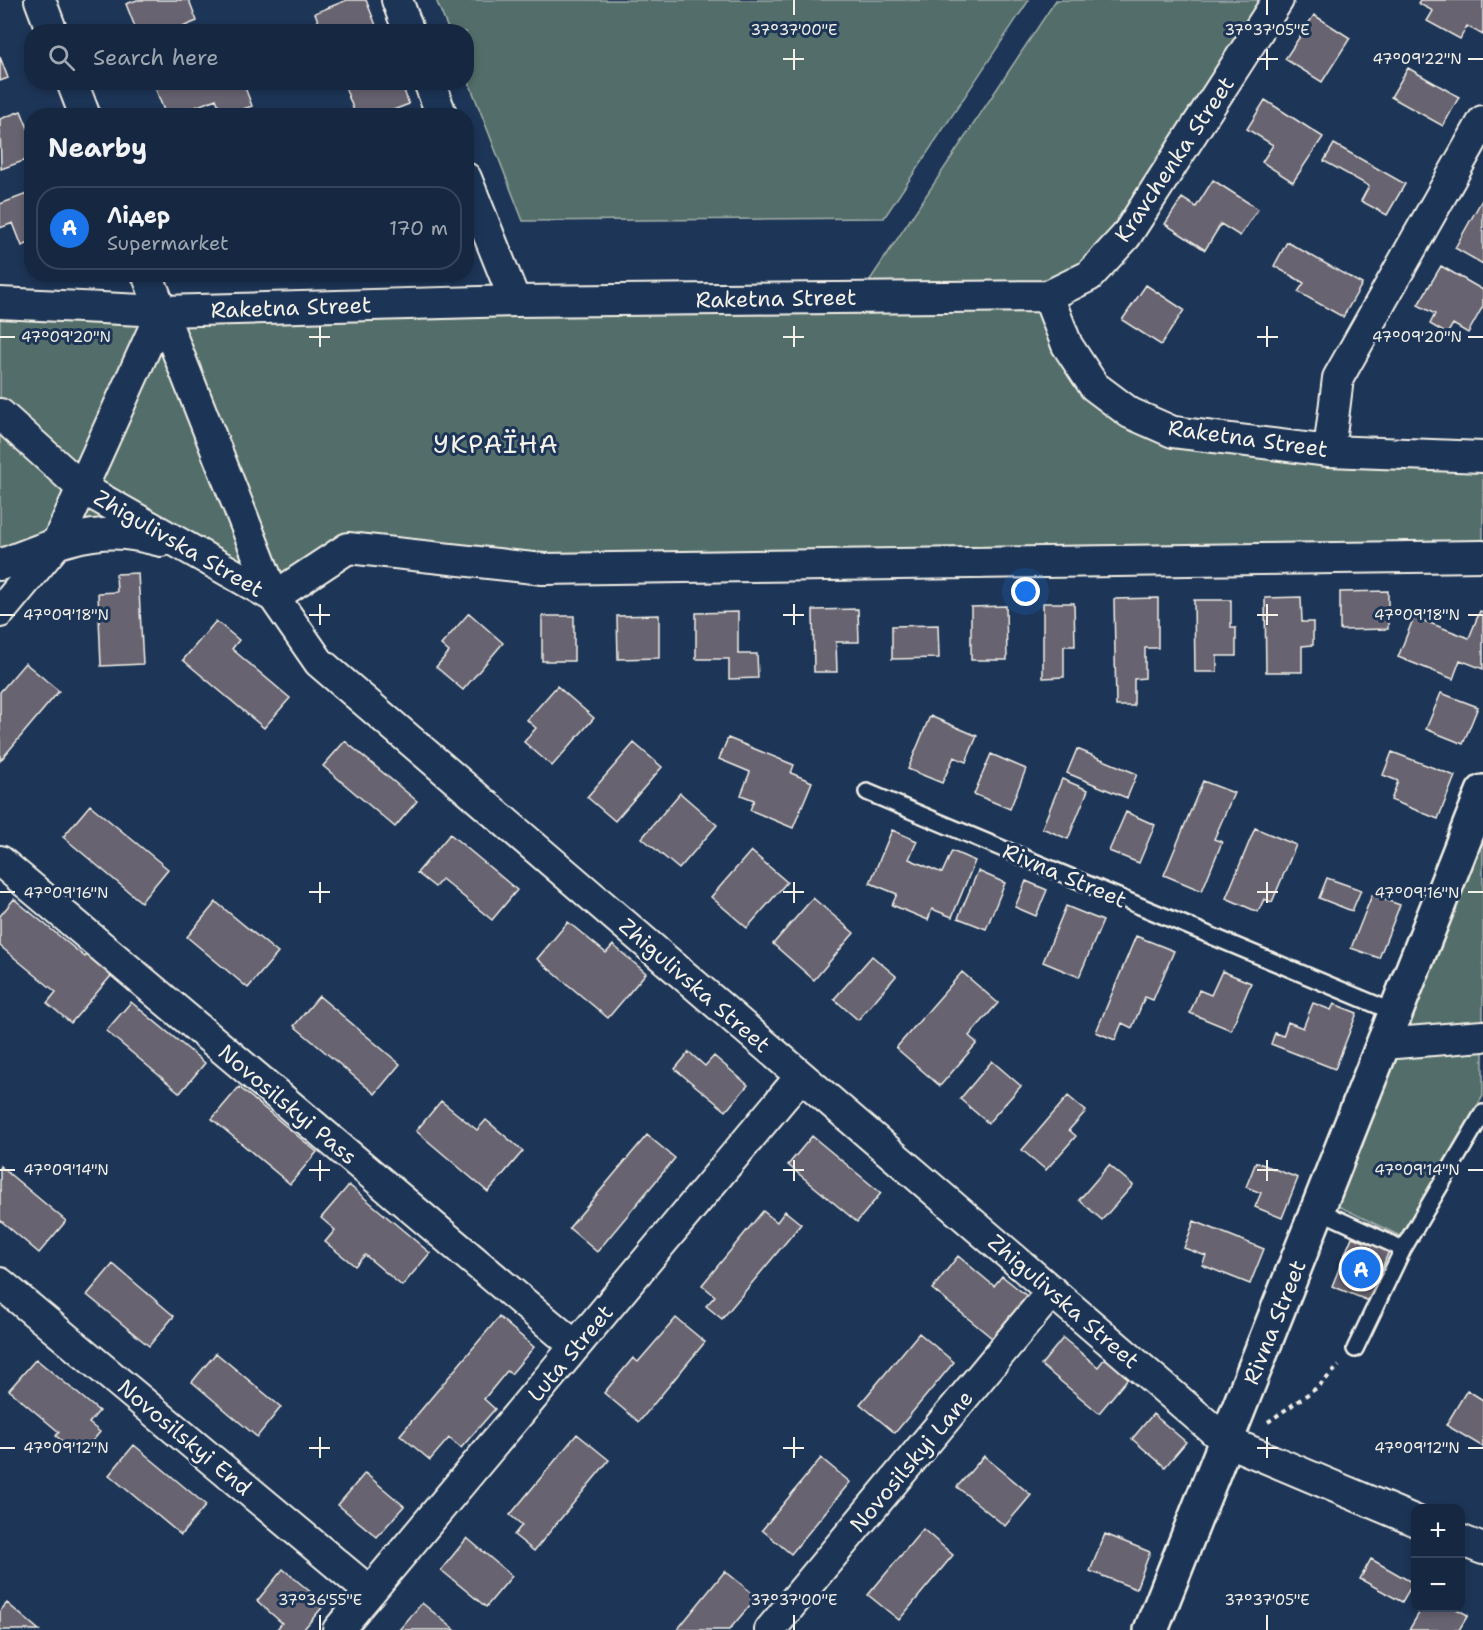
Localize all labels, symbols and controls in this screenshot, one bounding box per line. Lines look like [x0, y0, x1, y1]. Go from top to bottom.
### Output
text: 37°37'00"E [751, 20, 837, 40]
text: 37°37'05"E [1224, 20, 1310, 40]
search box [24, 24, 474, 90]
icon: search [45, 41, 78, 74]
text: Search here [93, 43, 219, 72]
text: 47°09'22"N [1372, 49, 1462, 69]
street label: Kravchenka Street [1108, 71, 1241, 248]
text: Nearby [48, 130, 147, 165]
text: Лідер [107, 201, 170, 230]
text: A [62, 215, 77, 241]
text: 170 m [389, 215, 448, 241]
text: Supermarket [107, 230, 229, 256]
street label: Raketna Street [695, 283, 857, 314]
street label: Raketna Street [210, 290, 372, 325]
text: 47°09'20"N [21, 327, 111, 347]
text: 47°09'20"N [1372, 327, 1462, 347]
street label: Raketna Street [1166, 413, 1330, 464]
district label: УКРАЇНА [433, 426, 559, 461]
street label: Zhigulivska Street [89, 483, 269, 604]
your location [1011, 577, 1040, 606]
text: 47°09'18"N [23, 605, 109, 625]
text: 47°09'18"N [1374, 605, 1460, 625]
street label: Rivna Street [998, 836, 1131, 915]
text: 47°09'16"N [24, 883, 108, 903]
text: 47°09'16"N [1375, 883, 1459, 903]
street label: Zhigulivska Street [613, 912, 776, 1059]
street label: Novosilskyi Pass [212, 1038, 363, 1171]
text: 47°09'14"N [23, 1160, 109, 1180]
text: 47°09'14"N [1374, 1160, 1460, 1180]
street label: Zhigulivska Street [982, 1228, 1145, 1375]
pin: A [1342, 1246, 1380, 1292]
street label: Rivna Street [1236, 1256, 1313, 1389]
street label: Luta Street [521, 1299, 620, 1408]
street label: Novosilskyi End [112, 1373, 258, 1502]
street label: Novosilskyi Lane [843, 1384, 980, 1539]
text: 47°09'12"N [23, 1438, 109, 1458]
text: 47°09'12"N [1374, 1438, 1460, 1458]
map controls [1411, 1504, 1465, 1612]
button: + [1411, 1504, 1465, 1558]
button: − [1411, 1558, 1465, 1612]
text: 37°36'55"E [278, 1590, 362, 1610]
text: 37°37'00"E [751, 1590, 837, 1610]
text: 37°37'05"E [1224, 1590, 1310, 1610]

